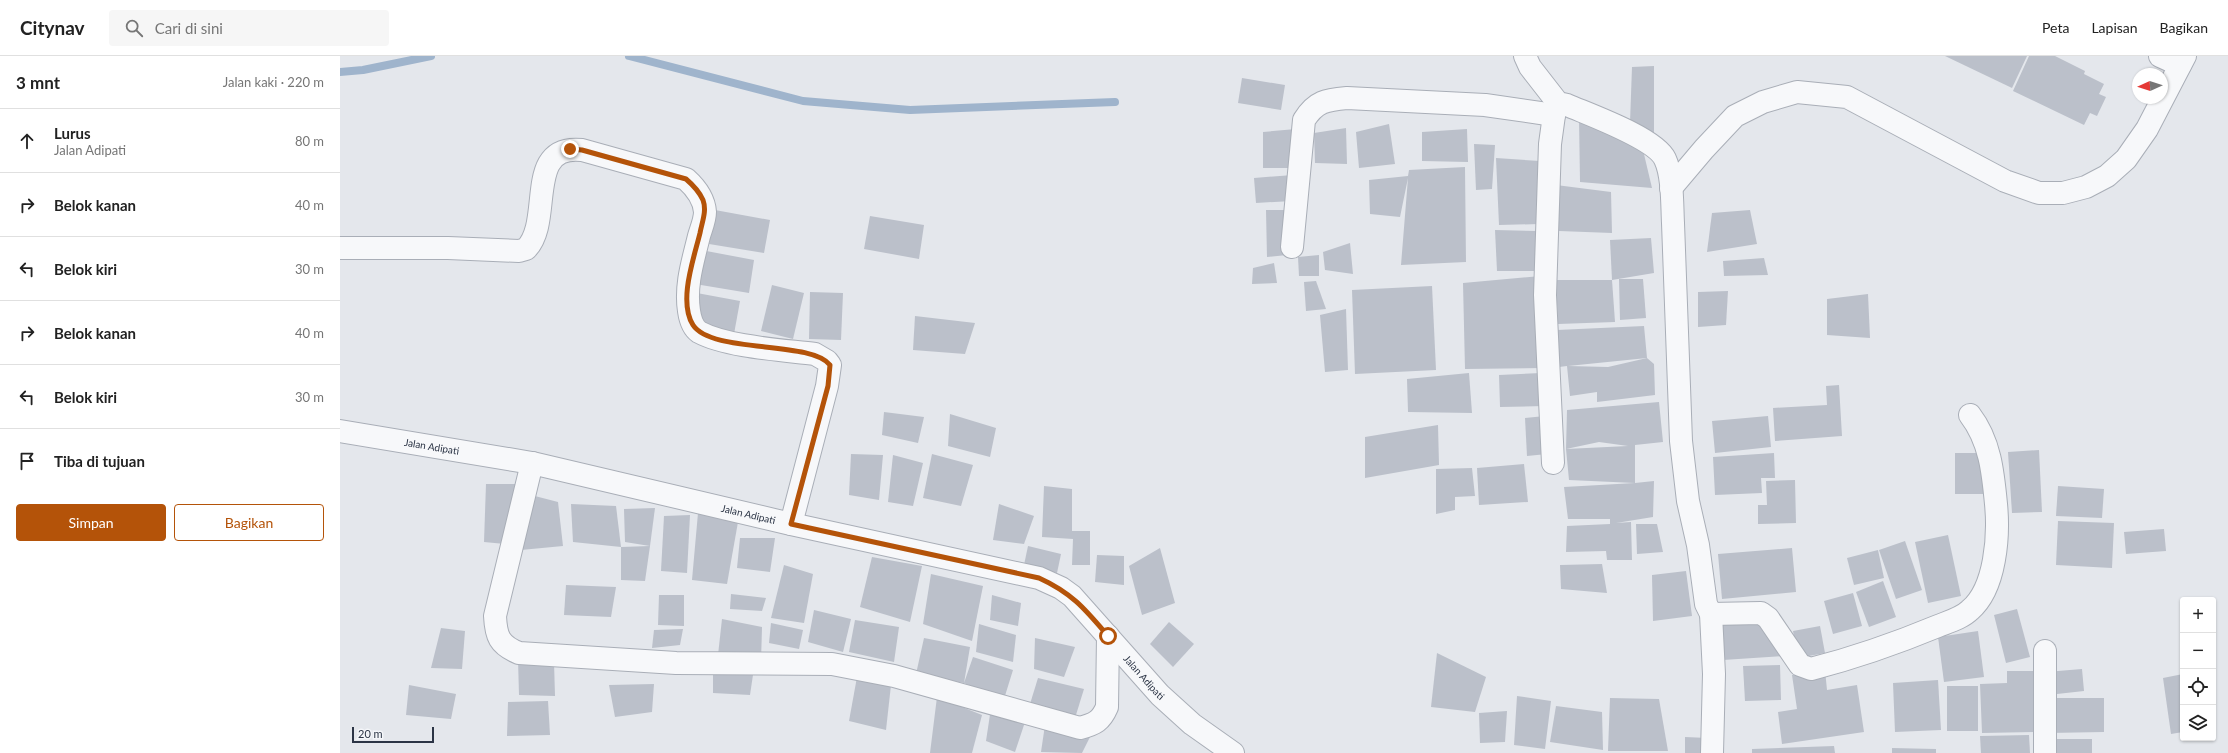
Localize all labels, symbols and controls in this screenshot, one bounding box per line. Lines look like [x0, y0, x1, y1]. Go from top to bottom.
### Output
search box [109, 10, 389, 46]
text: Citynav [20, 16, 85, 39]
icon: search [123, 17, 145, 39]
text: Cari di sini [155, 19, 223, 37]
text: Peta [2042, 19, 2069, 36]
text: Lapisan [2091, 19, 2138, 36]
text: Bagikan [2160, 19, 2208, 36]
north arrow [2132, 68, 2168, 104]
text: 3 mnt [16, 72, 60, 93]
text: Jalan kaki · 220 m [223, 74, 324, 90]
text: Lurus [54, 124, 91, 142]
icon: ahead [16, 130, 38, 152]
text: 80 m [295, 133, 324, 149]
route end [561, 140, 579, 158]
text: Jalan Adipati [54, 142, 126, 158]
icon: right [16, 194, 38, 216]
text: Belok kanan [54, 196, 136, 214]
text: 40 m [295, 197, 324, 213]
icon: left [16, 258, 38, 280]
text: Belok kiri [54, 260, 117, 278]
text: 30 m [295, 261, 324, 277]
icon: right [16, 322, 38, 344]
text: Belok kanan [54, 324, 136, 342]
text: 40 m [295, 325, 324, 341]
icon: left [16, 386, 38, 408]
text: Belok kiri [54, 388, 117, 406]
text: 30 m [295, 389, 324, 405]
street label: Jalan Adipati [403, 436, 460, 457]
icon: arrive [16, 450, 38, 472]
text: Tiba di tujuan [54, 452, 145, 470]
street label: Jalan Adipati [720, 502, 777, 526]
button: Simpan [16, 504, 166, 541]
button: Bagikan [174, 504, 324, 541]
map controls [2180, 597, 2216, 741]
button: + [2180, 597, 2216, 633]
route start [1099, 627, 1117, 645]
button: − [2180, 633, 2216, 669]
street label: Jalan Adipati [1121, 652, 1167, 702]
button: locate [2180, 669, 2216, 705]
button: layers [2180, 705, 2216, 741]
scale bar [352, 725, 434, 744]
text: 20 m [358, 727, 383, 740]

